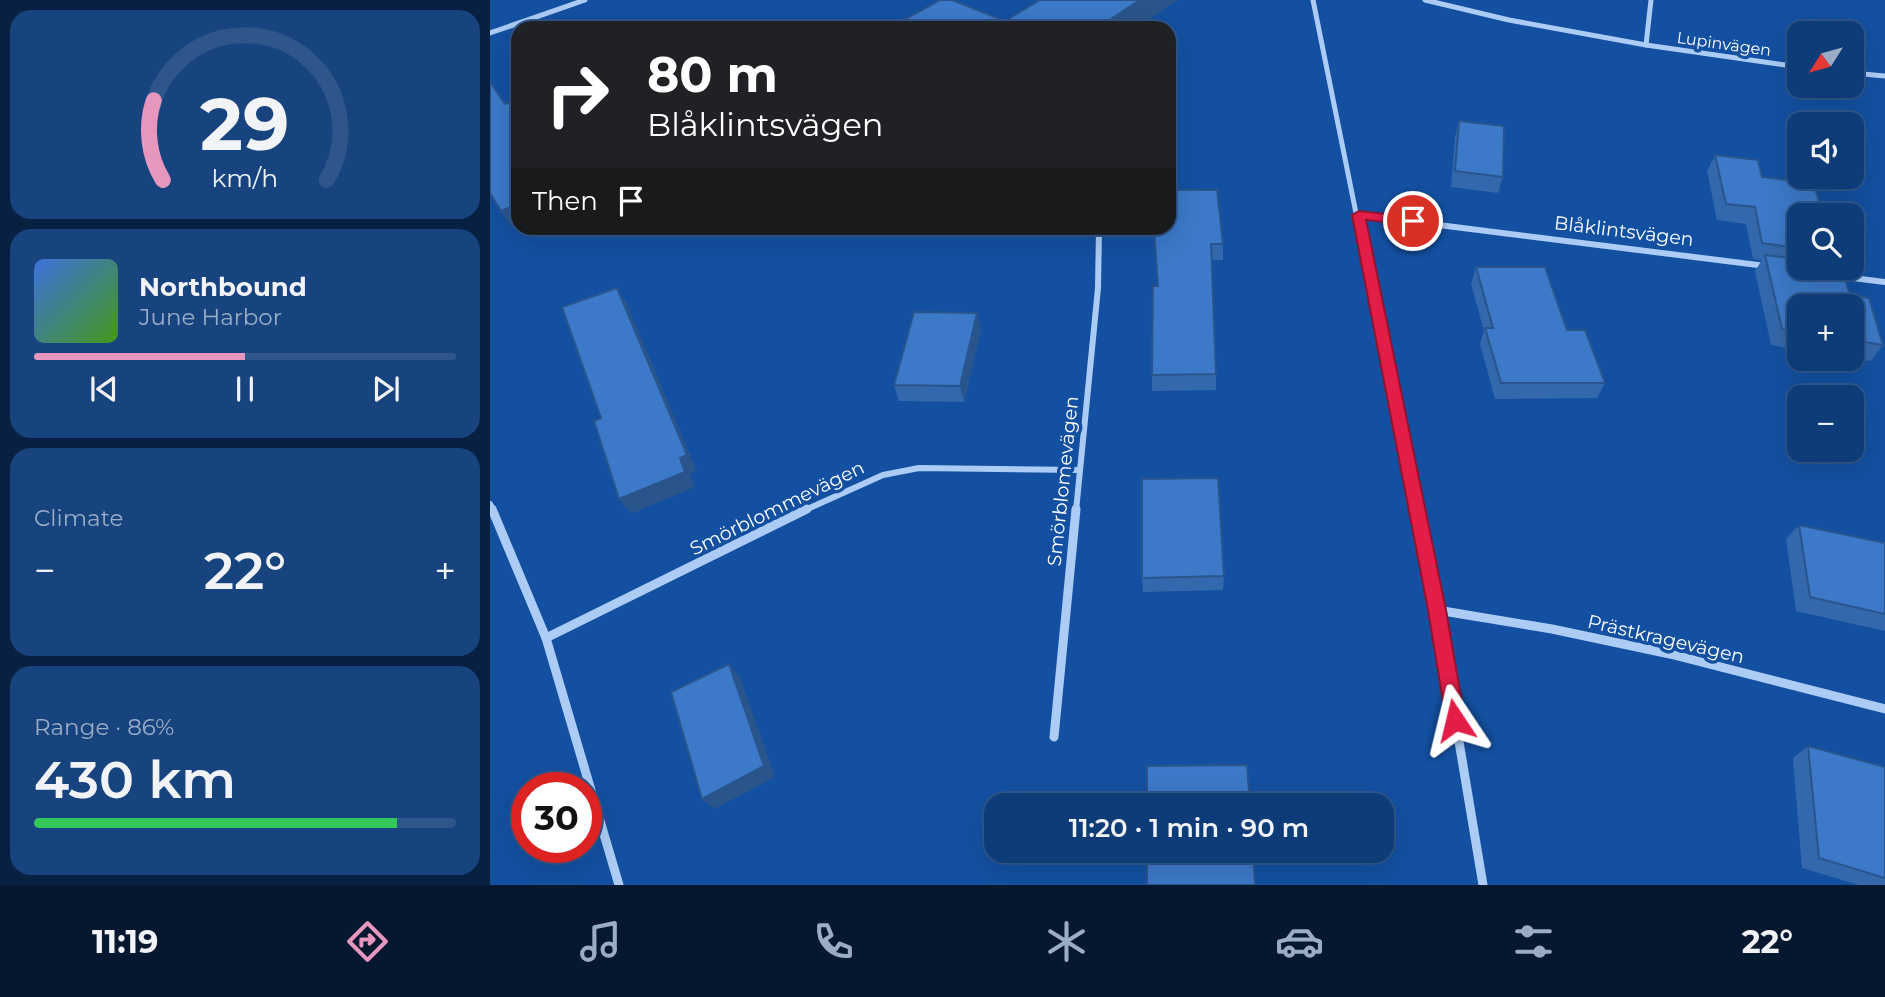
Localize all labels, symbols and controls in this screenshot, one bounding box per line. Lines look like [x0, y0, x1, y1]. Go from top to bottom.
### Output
north arrow [1787, 21, 1864, 98]
map controls [1787, 21, 1864, 462]
street label: Lupinvägen [1676, 28, 1772, 60]
text: 80 m [647, 45, 778, 104]
icon: right [532, 49, 623, 140]
text: 29 [200, 81, 290, 169]
text: Blåklintsvägen [647, 105, 883, 144]
button: sound [1787, 112, 1864, 189]
text: km/h [212, 163, 278, 193]
icon: arrive [612, 182, 650, 220]
text: Then [532, 185, 598, 217]
pin [1383, 191, 1443, 251]
icon: arrive [1394, 202, 1432, 240]
button: search [1787, 203, 1864, 280]
street label: Blåklintsvägen [1553, 211, 1695, 251]
text: Northbound [139, 271, 307, 303]
button: + [1787, 294, 1864, 371]
text: June Harbor [139, 303, 282, 331]
icon: previous [85, 370, 123, 408]
icon: pause [226, 370, 264, 408]
icon: next [367, 370, 405, 408]
button: − [1787, 385, 1864, 462]
street label: Smörblomevägen [1043, 395, 1083, 567]
street label: Smörblommevägen [686, 456, 868, 560]
text: Climate [34, 504, 123, 532]
text: 22° [204, 539, 286, 602]
text: − [34, 547, 56, 594]
text: + [434, 547, 456, 594]
street label: Prästkragevägen [1585, 610, 1747, 668]
position arrow [1418, 683, 1492, 757]
text: Range · 86% [34, 713, 174, 741]
text: 430 km [34, 748, 236, 811]
speed limit sign: 30 [511, 772, 602, 863]
text: 11:20 · 1 min · 90 m [1069, 812, 1309, 844]
icon: directions [343, 917, 392, 966]
icon: music [576, 917, 625, 966]
icon: phone [809, 917, 858, 966]
icon: climate [1042, 917, 1091, 966]
icon: car [1275, 917, 1324, 966]
icon: filters [1509, 917, 1558, 966]
text: 11:19 [92, 922, 158, 961]
text: 22° [1742, 922, 1793, 961]

